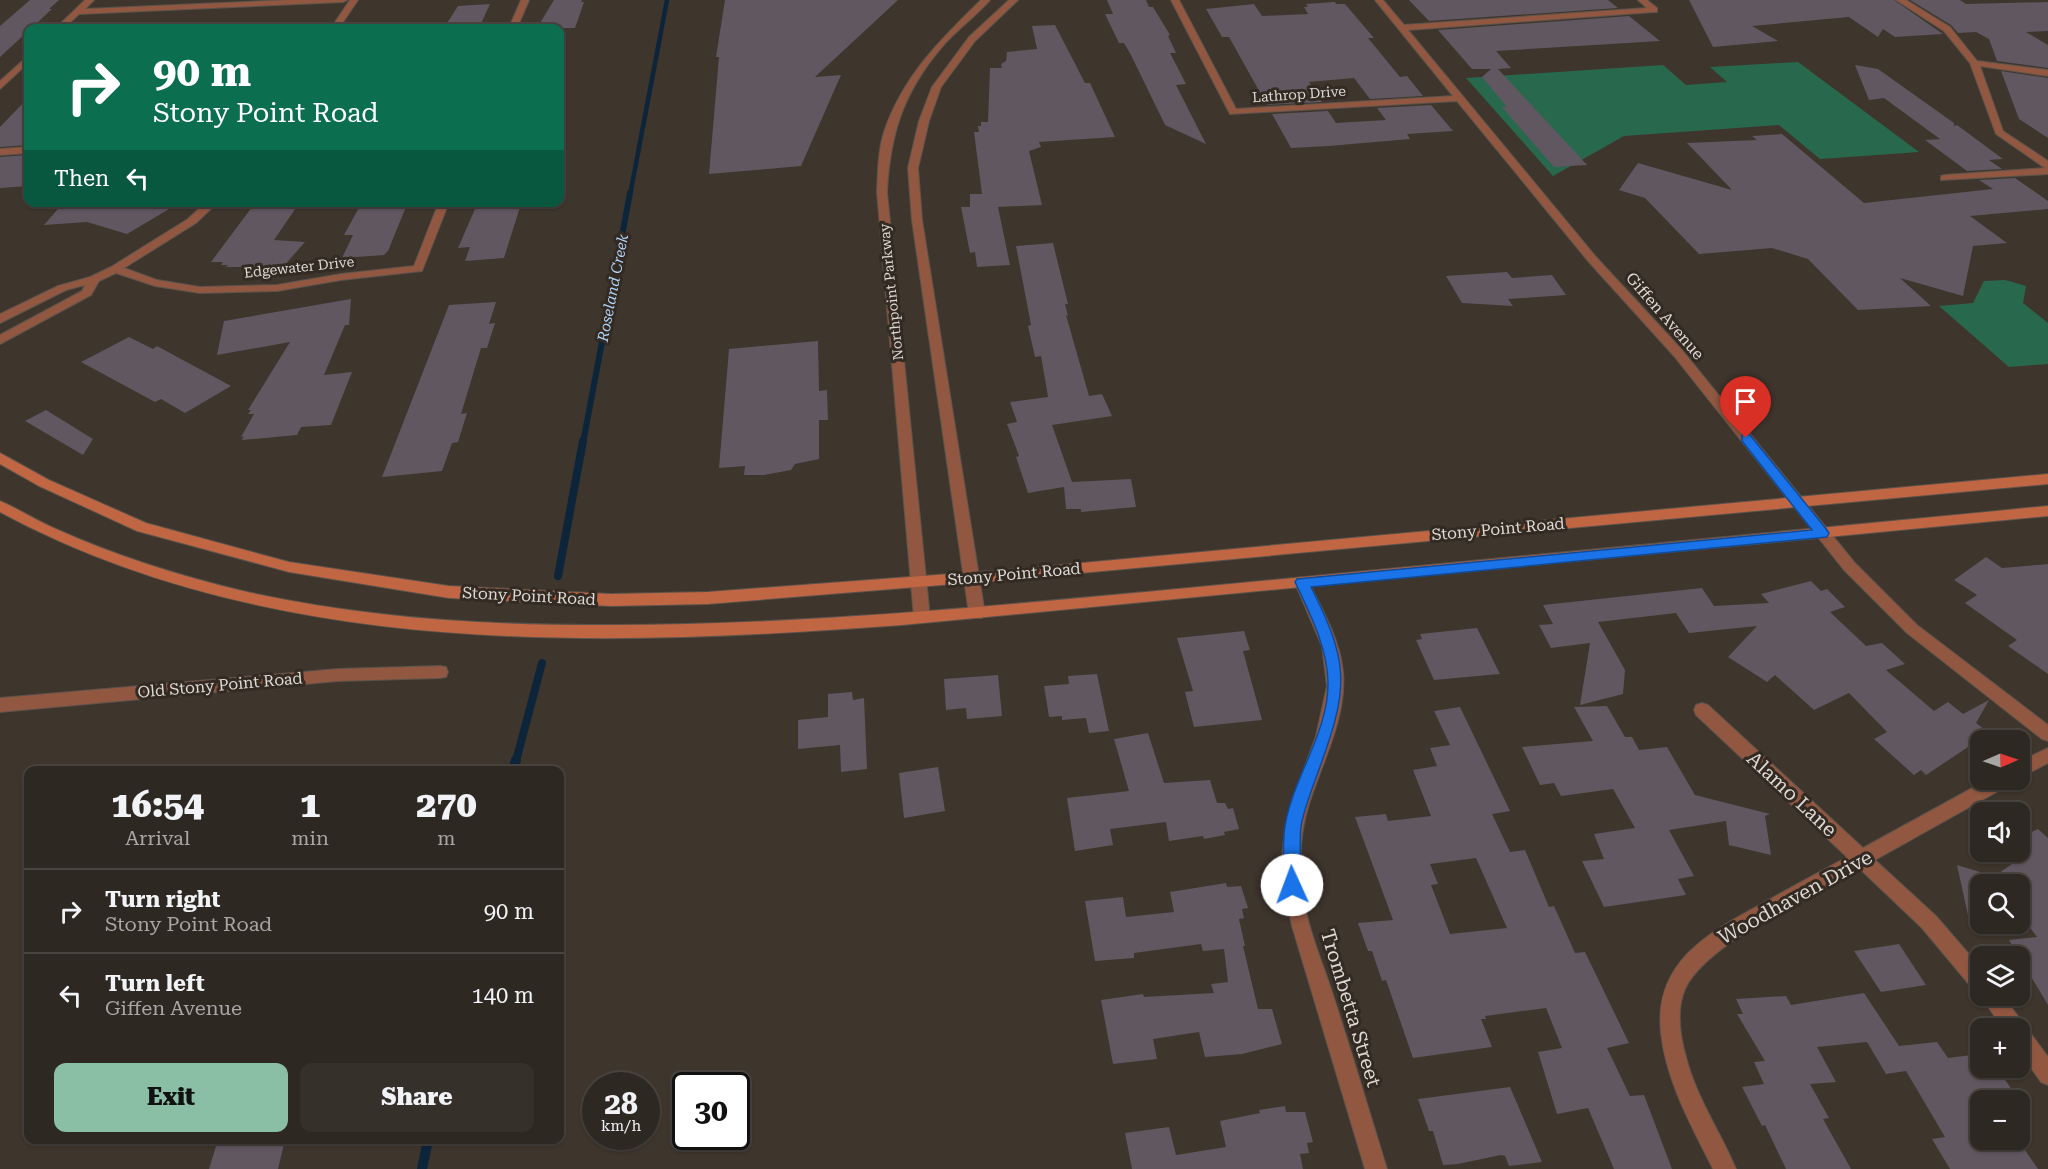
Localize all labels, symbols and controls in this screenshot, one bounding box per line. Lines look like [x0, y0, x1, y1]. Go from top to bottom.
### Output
text: 90 m [153, 47, 251, 96]
icon: right [54, 48, 132, 126]
street label: Lathrop Drive [1252, 83, 1347, 105]
text: Stony Point Road [153, 97, 379, 129]
icon: left [121, 162, 154, 195]
text: Then [54, 166, 109, 191]
street label: Northpoint Parkway [876, 222, 906, 361]
water label: Roseland Creek [594, 232, 632, 344]
street label: Edgewater Drive [243, 253, 355, 281]
street label: Giffen Avenue [1622, 268, 1708, 364]
pin [1720, 376, 1771, 438]
icon: arrive [1729, 385, 1762, 418]
street label: Stony Point Road [1431, 514, 1565, 544]
street label: Stony Point Road [947, 559, 1081, 589]
street label: Stony Point Road [462, 583, 596, 609]
street label: Old Stony Point Road [137, 668, 303, 702]
north arrow [1970, 730, 2030, 790]
map controls [1970, 730, 2030, 1150]
street label: Alamo Lane [1742, 746, 1842, 842]
text: 16:54 [111, 784, 204, 826]
text: 1 [300, 784, 320, 826]
text: 270 [416, 784, 477, 826]
button: sound [1970, 802, 2030, 862]
text: Arrival [125, 826, 190, 850]
text: min [291, 826, 329, 850]
text: m [437, 826, 456, 850]
street label: Woodhaven Drive [1714, 845, 1876, 949]
position arrow [1260, 853, 1324, 917]
button: search [1970, 874, 2030, 934]
text: Turn right [105, 887, 220, 912]
icon: right [54, 895, 87, 928]
text: 90 m [484, 899, 534, 924]
text: Stony Point Road [105, 912, 272, 936]
street label: Trombetta Street [1316, 926, 1387, 1090]
button: layers [1970, 946, 2030, 1006]
text: Turn left [105, 971, 205, 996]
icon: left [54, 979, 87, 1012]
text: 140 m [471, 983, 534, 1008]
text: Giffen Avenue [105, 996, 242, 1020]
button: + [1970, 1018, 2030, 1078]
button: Exit [54, 1063, 288, 1132]
button: Share [300, 1063, 534, 1132]
speed limit sign: 30 [672, 1072, 750, 1150]
text: 28 [604, 1086, 638, 1121]
button: − [1970, 1090, 2030, 1150]
text: km/h [601, 1117, 641, 1135]

